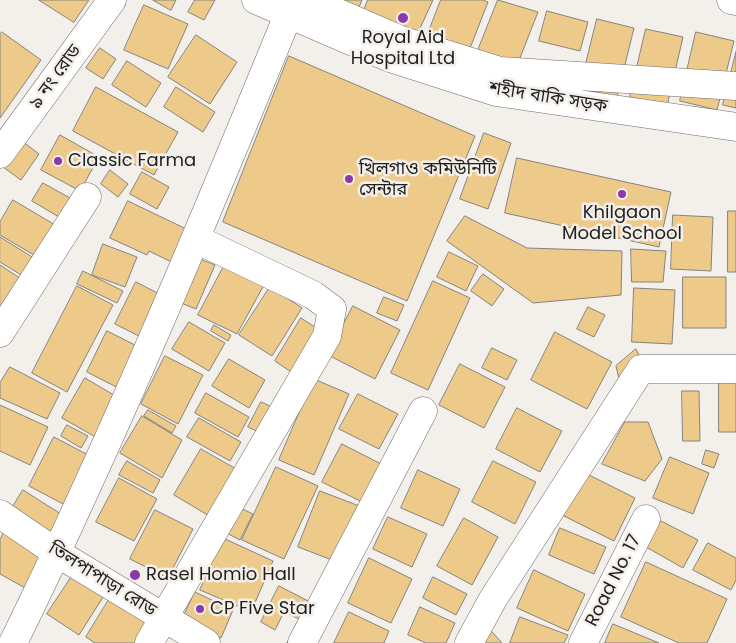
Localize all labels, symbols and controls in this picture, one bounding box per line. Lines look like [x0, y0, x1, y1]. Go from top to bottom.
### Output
marker: Royal Aid Hospital Ltd [396, 11, 410, 25]
place label: Royal Aid Hospital Ltd [351, 27, 455, 70]
street label: ৯ নং রোড [26, 41, 86, 113]
street label: শহীদ বাকি সড়ক [487, 78, 609, 118]
place label: Classic Farma [68, 150, 196, 172]
marker: Classic Farma [52, 155, 64, 167]
place label: খিলগাও কমিউনিটি সেন্টার [359, 158, 497, 200]
marker: খিলগাও কমিউনিটি সেন্টার [343, 173, 355, 185]
marker: Khilgaon Model School [616, 188, 628, 200]
place label: Khilgaon Model School [562, 202, 682, 244]
street label: Road No. 17 [582, 532, 646, 630]
street label: তিলপাপাড়া রোড [44, 538, 160, 622]
place label: Rasel Homio Hall [146, 564, 296, 586]
marker: Rasel Homio Hall [128, 568, 142, 582]
place label: CP Five Star [210, 598, 315, 620]
marker: CP Five Star [194, 603, 206, 615]

